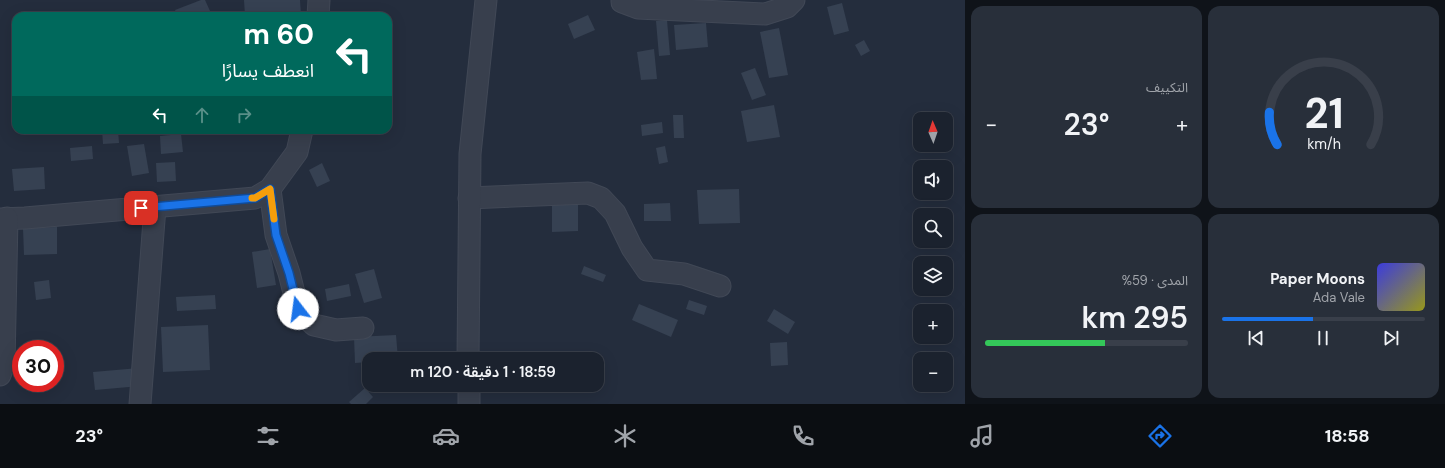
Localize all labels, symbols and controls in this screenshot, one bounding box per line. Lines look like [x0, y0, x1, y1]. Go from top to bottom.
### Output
text: 60 m [244, 16, 314, 53]
icon: left [328, 28, 380, 80]
text: انعطف يسارًا [222, 59, 314, 83]
text: التكييف [1146, 79, 1188, 96]
text: 21 [1304, 87, 1343, 141]
icon: left [149, 104, 171, 126]
icon: ahead [191, 104, 213, 126]
icon: right [233, 104, 255, 126]
text: 23° [1064, 105, 1110, 144]
text: − [985, 110, 997, 139]
text: + [1176, 110, 1188, 139]
north arrow [913, 112, 953, 152]
map controls [913, 112, 953, 392]
text: km/h [1307, 135, 1340, 153]
button: sound [913, 160, 953, 200]
pin [124, 191, 158, 225]
icon: arrive [130, 197, 152, 219]
button: search [913, 208, 953, 248]
button: layers [913, 256, 953, 296]
text: Paper Moons [1270, 269, 1365, 289]
text: المدى · 59% [1122, 272, 1188, 289]
position arrow [277, 288, 319, 330]
text: Ada Vale [1313, 289, 1365, 306]
text: 295 km [1082, 298, 1188, 337]
button: + [913, 304, 953, 344]
icon: previous [1245, 327, 1267, 349]
icon: pause [1312, 327, 1334, 349]
icon: next [1380, 327, 1402, 349]
speed limit sign: 30 [12, 340, 64, 392]
button: − [913, 352, 953, 392]
text: 18:59 · 1 دقيقة · 120 m [410, 362, 556, 382]
icon: filters [254, 422, 282, 450]
icon: car [432, 422, 460, 450]
icon: climate [611, 422, 639, 450]
icon: phone [789, 422, 817, 450]
icon: music [968, 422, 996, 450]
icon: directions [1146, 422, 1174, 450]
text: 23° [75, 424, 103, 448]
text: 18:58 [1325, 424, 1370, 448]

